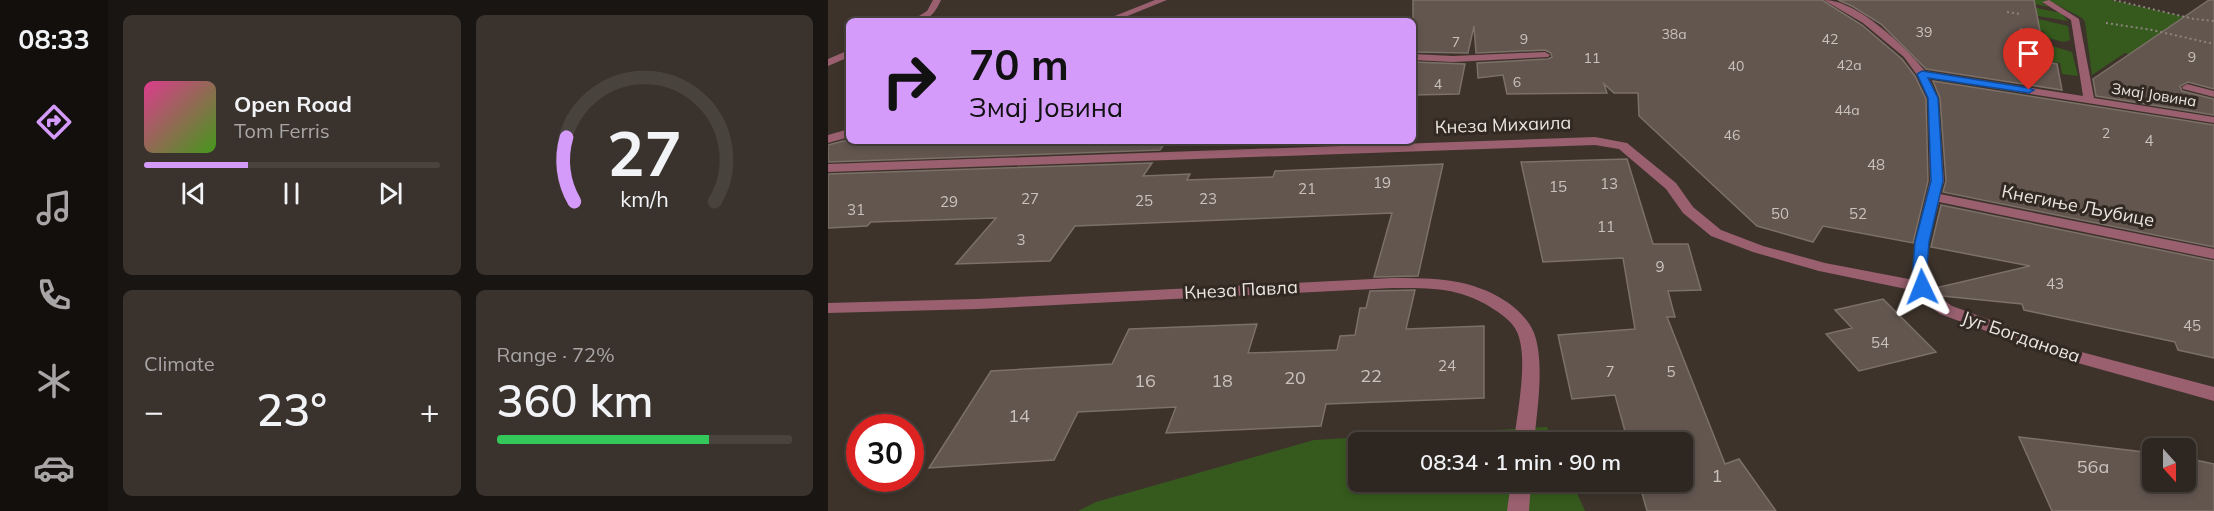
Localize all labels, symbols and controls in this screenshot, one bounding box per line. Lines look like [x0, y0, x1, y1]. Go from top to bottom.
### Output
text: 08:33 [18, 22, 90, 56]
house number: 39 [1916, 23, 1932, 41]
house number: 38a [1661, 25, 1687, 43]
pin [2003, 28, 2054, 90]
house number: 9 [1520, 30, 1528, 48]
house number: 42 [1822, 30, 1838, 48]
house number: 7 [1452, 33, 1460, 51]
icon: arrive [2012, 37, 2045, 70]
text: 70 m [969, 38, 1069, 91]
icon: right [870, 42, 948, 120]
house number: 9 [2188, 48, 2196, 66]
house number: 11 [1584, 49, 1600, 67]
house number: 42a [1836, 56, 1862, 74]
house number: 40 [1728, 57, 1744, 75]
house number: 6 [1513, 73, 1521, 91]
house number: 4 [1434, 75, 1443, 93]
street label: Змај Јовина [2110, 78, 2198, 111]
text: Open Road [234, 90, 352, 118]
text: Змај Јовина [969, 90, 1123, 124]
icon: directions [33, 101, 75, 143]
house number: 44a [1834, 101, 1860, 119]
street label: Кнеза Михаила [1434, 111, 1572, 138]
text: 27 [607, 113, 682, 192]
text: Tom Ferris [234, 118, 330, 143]
house number: 2 [2102, 124, 2110, 142]
house number: 46 [1724, 126, 1740, 144]
house number: 4 [2144, 131, 2154, 150]
house number: 48 [1867, 155, 1885, 174]
house number: 19 [1373, 173, 1391, 192]
house number: 13 [1600, 174, 1618, 193]
icon: previous [177, 177, 210, 210]
icon: pause [275, 177, 308, 210]
icon: next [374, 177, 407, 210]
house number: 15 [1549, 177, 1567, 196]
house number: 21 [1298, 179, 1316, 198]
street label: Кнегиње Љубице [2000, 179, 2156, 232]
text: km/h [620, 186, 668, 213]
icon: music [33, 187, 75, 229]
house number: 27 [1021, 189, 1039, 208]
house number: 23 [1199, 189, 1217, 208]
house number: 25 [1135, 191, 1153, 210]
house number: 29 [940, 192, 958, 211]
house number: 31 [847, 200, 865, 219]
house number: 50 [1771, 204, 1789, 223]
house number: 52 [1849, 204, 1867, 223]
house number: 11 [1597, 217, 1615, 236]
house number: 3 [1016, 230, 1026, 249]
position arrow [1890, 255, 1954, 319]
house number: 9 [1655, 257, 1665, 276]
icon: phone [33, 274, 75, 316]
house number: 43 [2046, 274, 2064, 293]
street label: Кнеза Павла [1184, 275, 1298, 304]
street label: Југ Богданова [1959, 306, 2083, 367]
house number: 45 [2183, 316, 2201, 335]
house number: 54 [1871, 333, 1889, 352]
text: Range · 72% [497, 342, 615, 367]
text: Climate [144, 351, 215, 376]
house number: 24 [1438, 356, 1456, 375]
icon: climate [33, 360, 75, 402]
house number: 7 [1605, 362, 1615, 381]
house number: 5 [1666, 362, 1676, 381]
house number: 22 [1360, 364, 1382, 387]
house number: 20 [1284, 366, 1306, 389]
house number: 16 [1134, 369, 1156, 392]
house number: 18 [1211, 369, 1233, 392]
text: 360 km [497, 372, 653, 428]
text: 23° [256, 381, 327, 437]
text: − [144, 390, 164, 431]
text: + [420, 390, 439, 431]
house number: 14 [1008, 404, 1030, 427]
speed limit sign: 30 [846, 414, 924, 492]
north arrow [2142, 438, 2196, 492]
map controls [2142, 438, 2196, 492]
icon: car [33, 447, 75, 489]
text: 08:34 · 1 min · 90 m [1420, 448, 1621, 476]
house number: 56a [2077, 455, 2109, 478]
house number: 1 [1712, 464, 1722, 487]

